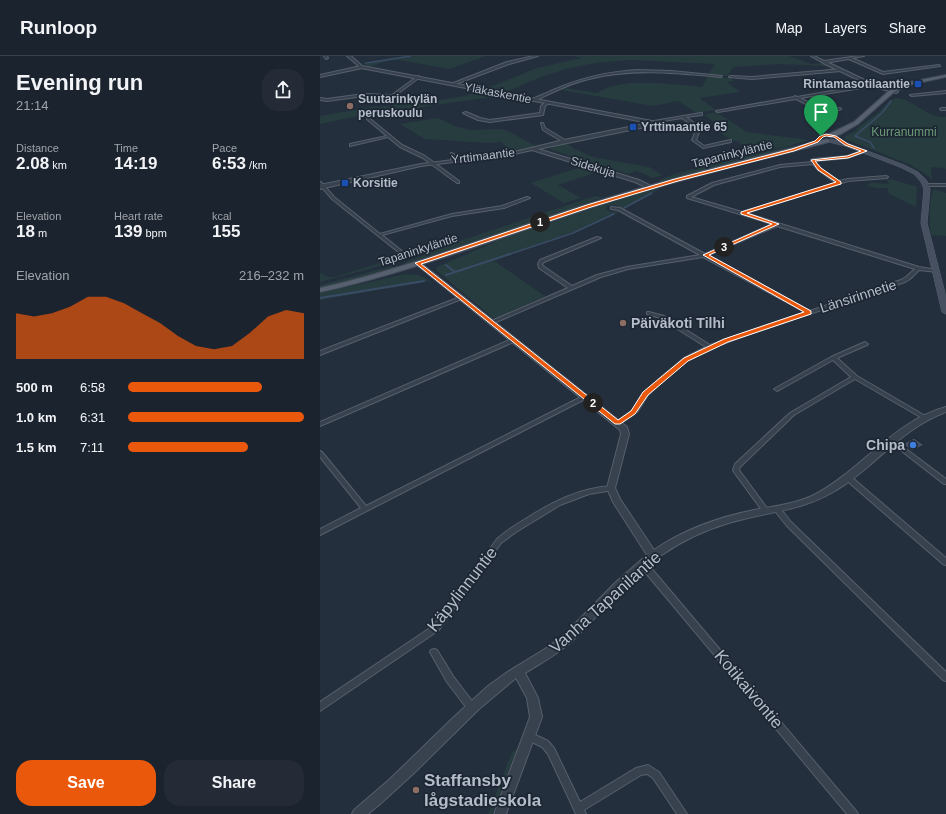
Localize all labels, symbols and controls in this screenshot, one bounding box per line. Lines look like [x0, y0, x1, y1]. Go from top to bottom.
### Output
text: Runloop [20, 17, 97, 38]
text: Map [775, 20, 803, 36]
text: Layers [825, 20, 867, 36]
text: Share [889, 20, 926, 36]
button: share [262, 69, 304, 111]
text: Evening run [16, 70, 143, 95]
place label: Rintamasotilaantie [803, 77, 910, 91]
marker: Rintamasotilaantie [913, 79, 923, 89]
street label: Yläkaskentie [463, 80, 533, 106]
place label: Suutarinkylän peruskoulu [358, 92, 437, 120]
pin [804, 95, 838, 136]
text: 21:14 [16, 98, 49, 113]
marker: Suutarinkylän peruskoulu [345, 101, 355, 111]
icon: arrive [810, 101, 832, 123]
place label: Yrttimaantie 65 [641, 120, 727, 134]
marker: Yrttimaantie 65 [628, 122, 638, 132]
park label: Kurranummi [871, 125, 937, 139]
street label: Tapaninkyläntie [690, 137, 774, 171]
text: Distance [16, 142, 59, 154]
text: Time [114, 142, 138, 154]
text: Pace [212, 142, 237, 154]
street label: Yrttimaantie [450, 145, 516, 167]
text: 2.08 [16, 154, 49, 173]
text: 14:19 [114, 154, 157, 173]
text: 6:53 [212, 154, 246, 173]
street label: Sidekuja [569, 154, 617, 181]
text: km [49, 159, 67, 171]
text: /km [246, 159, 267, 171]
place label: Korsitie [353, 176, 398, 190]
marker: Korsitie [340, 178, 350, 188]
text: Elevation [16, 210, 61, 222]
text: Heart rate [114, 210, 163, 222]
text: kcal [212, 210, 232, 222]
pin: 1 [530, 212, 550, 232]
text: 1 [537, 216, 543, 228]
text: 18 [16, 222, 35, 241]
text: 139 [114, 222, 142, 241]
text: 155 [212, 222, 240, 241]
text: m [35, 227, 47, 239]
text: bpm [142, 227, 167, 239]
street label: Tapaninkyläntie [376, 230, 460, 269]
pin: 3 [714, 237, 734, 257]
text: 3 [721, 241, 727, 253]
text: Elevation [16, 268, 69, 283]
text: 216–232 m [239, 268, 304, 283]
street label: Länsirinnetie [818, 276, 898, 316]
place label: Päiväkoti Tilhi [631, 315, 725, 331]
marker: Päiväkoti Tilhi [618, 318, 628, 328]
text: 500 m [16, 380, 53, 395]
text: 6:58 [80, 380, 105, 395]
pin: 2 [583, 393, 603, 413]
text: 2 [590, 397, 596, 409]
text: 1.0 km [16, 410, 56, 425]
text: 6:31 [80, 410, 105, 425]
place label: Chipa [866, 437, 905, 453]
text: 1.5 km [16, 440, 56, 455]
text: 7:11 [80, 440, 104, 455]
marker: Chipa [908, 440, 918, 450]
street label: Käpylinnuntie [423, 543, 501, 635]
street label: Vanha Tapanilantie [546, 547, 665, 657]
street label: Kotikaivontie [710, 646, 787, 732]
button: Save [16, 760, 156, 806]
button: Share [164, 760, 304, 806]
place label: Staffansby lågstadieskola [424, 771, 542, 810]
marker: Staffansby lågstadieskola [411, 785, 421, 795]

